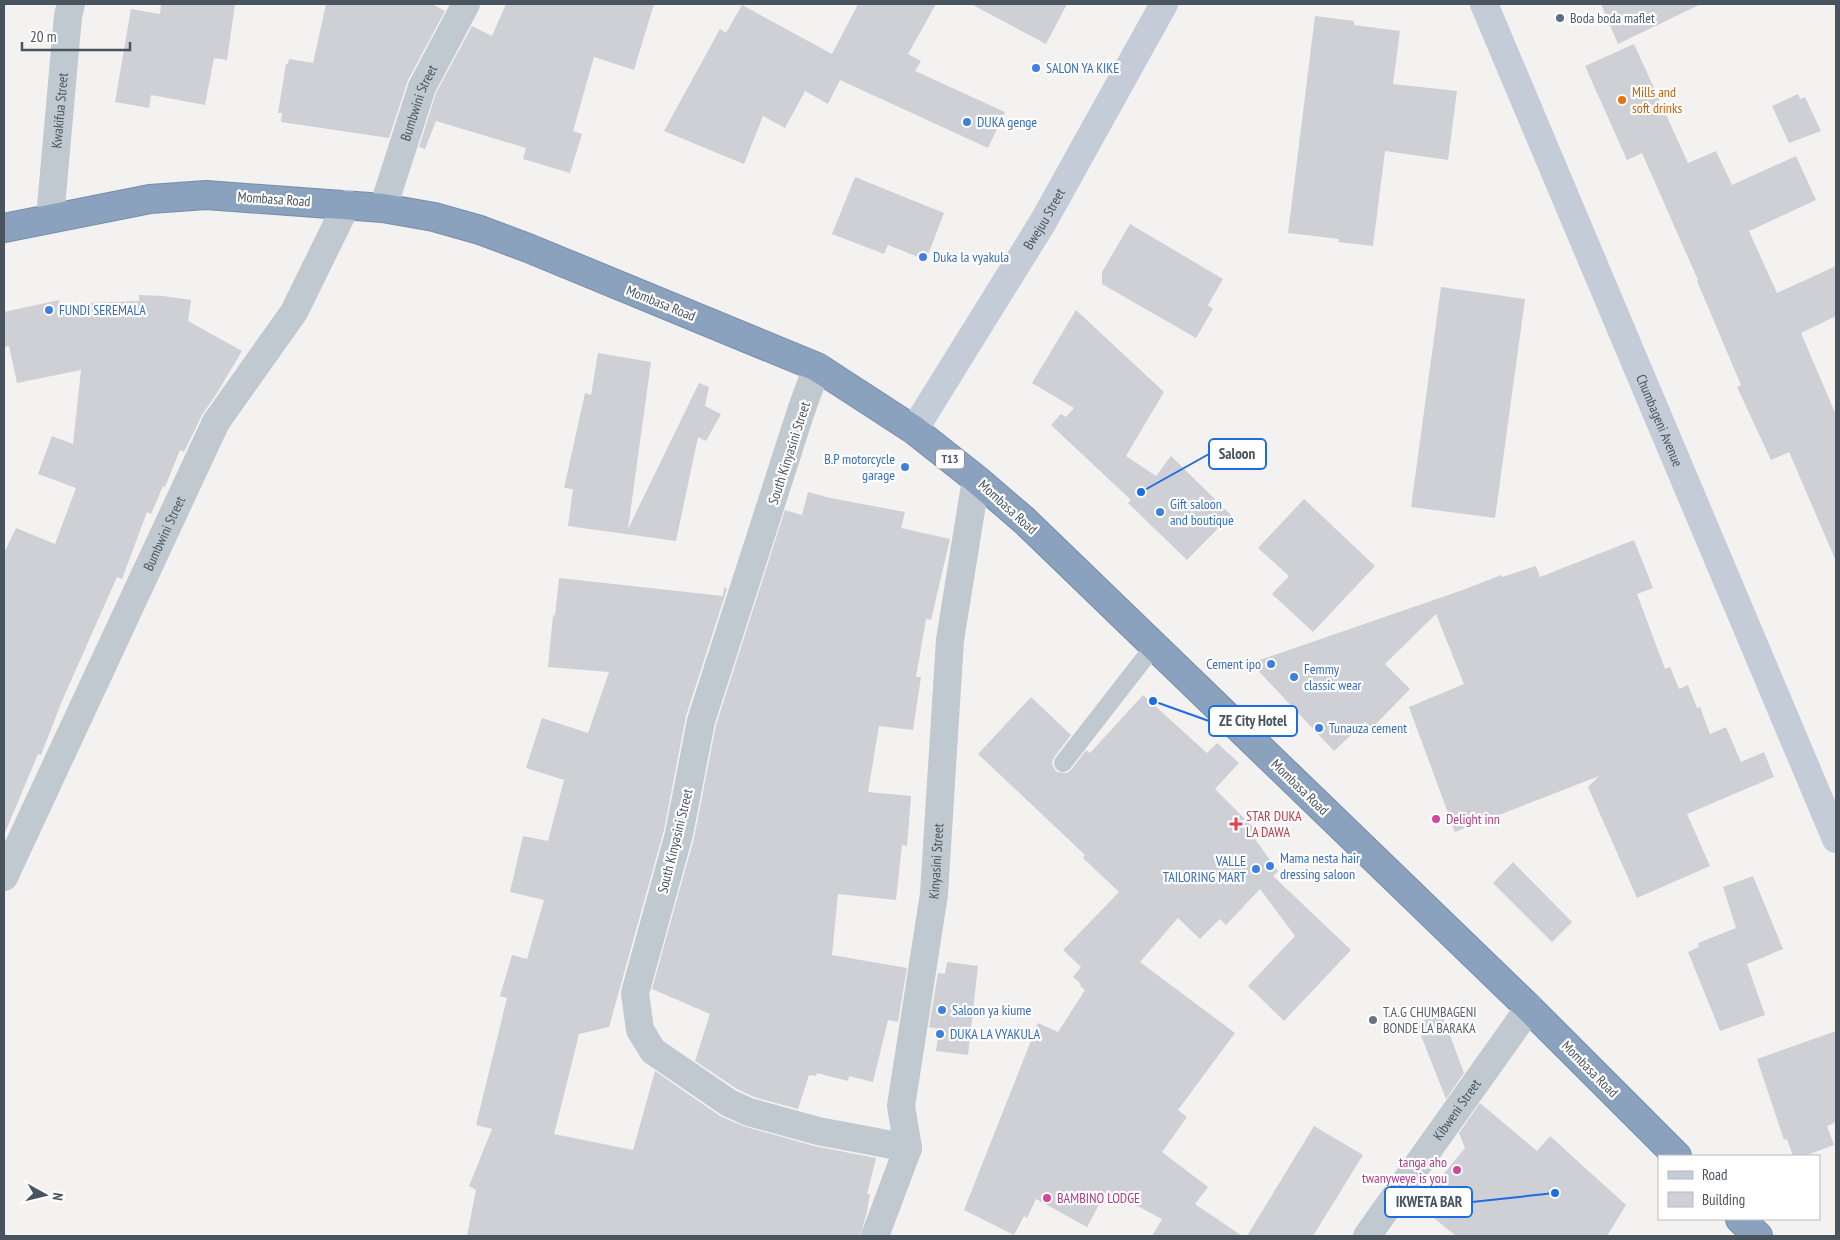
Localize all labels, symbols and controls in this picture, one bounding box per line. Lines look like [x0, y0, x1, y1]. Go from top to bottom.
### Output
place label: Boda boda maflet [1570, 9, 1655, 27]
marker: Boda boda maflet [1554, 12, 1566, 24]
scale bar [22, 20, 130, 52]
text: 20 m [30, 27, 56, 46]
place label: SALON YA KIKE [1046, 59, 1119, 77]
street label: Bumbwini Street [396, 61, 441, 143]
marker: SALON YA KIKE [1030, 62, 1042, 74]
street label: Kwakifua Street [47, 72, 72, 149]
place label: Mills and soft drinks [1632, 83, 1682, 117]
marker: Mills and soft drinks [1616, 94, 1628, 106]
place label: DUKA genge [977, 113, 1037, 131]
marker: DUKA genge [961, 116, 973, 128]
street label: Bwejuu Street [1019, 185, 1069, 253]
street label: Mombasa Road [237, 187, 311, 211]
place label: Duka la vyakula [933, 248, 1009, 266]
marker: Duka la vyakula [917, 251, 929, 263]
street label: Mombasa Road [624, 281, 698, 325]
place label: FUNDI SEREMALA [59, 301, 146, 319]
marker: FUNDI SEREMALA [43, 304, 55, 316]
street label: Chumbageni Avenue [1632, 372, 1687, 470]
street label: South Kinyasini Street [764, 399, 814, 507]
callout: Saloon [1209, 439, 1266, 469]
text: Saloon [1219, 444, 1256, 463]
road number: T13 [936, 449, 964, 468]
place label: B.P motorcycle garage [824, 450, 895, 484]
marker: B.P motorcycle garage [899, 461, 911, 473]
street label: Mombasa Road [975, 476, 1041, 538]
street label: Bumbwini Street [139, 493, 189, 574]
place label: Gift saloon and boutique [1170, 495, 1234, 529]
marker: Gift saloon and boutique [1154, 506, 1166, 518]
place label: Cement ipo [1206, 655, 1261, 673]
marker: Cement ipo [1265, 658, 1277, 670]
place label: Femmy classic wear [1304, 660, 1362, 694]
marker: Femmy classic wear [1288, 671, 1300, 683]
callout: ZE City Hotel [1209, 706, 1297, 736]
text: ZE City Hotel [1219, 711, 1287, 730]
place label: Tunauza cement [1329, 719, 1407, 737]
marker: Tunauza cement [1313, 722, 1325, 734]
street label: Mombasa Road [1268, 755, 1332, 819]
street label: South Kinyasini Street [653, 787, 697, 895]
place label: STAR DUKA LA DAWA [1246, 807, 1302, 841]
place label: Delight inn [1446, 810, 1500, 828]
marker: Delight inn [1430, 813, 1442, 825]
marker: STAR DUKA LA DAWA [1230, 818, 1242, 830]
street label: Kinyasini Street [924, 823, 947, 900]
place label: Mama nesta hair dressing saloon [1280, 849, 1360, 883]
place label: VALLE TAILORING MART [1163, 852, 1247, 886]
marker: Mama nesta hair dressing saloon [1264, 860, 1276, 872]
marker: VALLE TAILORING MART [1250, 863, 1262, 875]
place label: Saloon ya kiume [952, 1001, 1031, 1019]
place label: T.A.G CHUMBAGENI BONDE LA BARAKA [1383, 1003, 1477, 1037]
marker: Saloon ya kiume [936, 1004, 948, 1016]
marker: T.A.G CHUMBAGENI BONDE LA BARAKA [1367, 1014, 1379, 1026]
place label: DUKA LA VYAKULA [950, 1025, 1041, 1043]
marker: DUKA LA VYAKULA [934, 1028, 946, 1040]
street label: Mombasa Road [1558, 1037, 1622, 1101]
street label: Kibweni Street [1429, 1075, 1485, 1144]
place label: tanga aho twanyweye is you [1362, 1153, 1447, 1187]
legend [1658, 1155, 1820, 1220]
marker: tanga aho twanyweye is you [1451, 1164, 1463, 1176]
text: Road [1702, 1165, 1728, 1184]
north arrow [20, 1170, 70, 1220]
callout: IKWETA BAR [1385, 1187, 1472, 1217]
place label: BAMBINO LODGE [1057, 1189, 1140, 1207]
text: Building [1702, 1190, 1745, 1209]
text: N [48, 1192, 67, 1202]
marker: BAMBINO LODGE [1041, 1192, 1053, 1204]
text: IKWETA BAR [1396, 1192, 1463, 1211]

